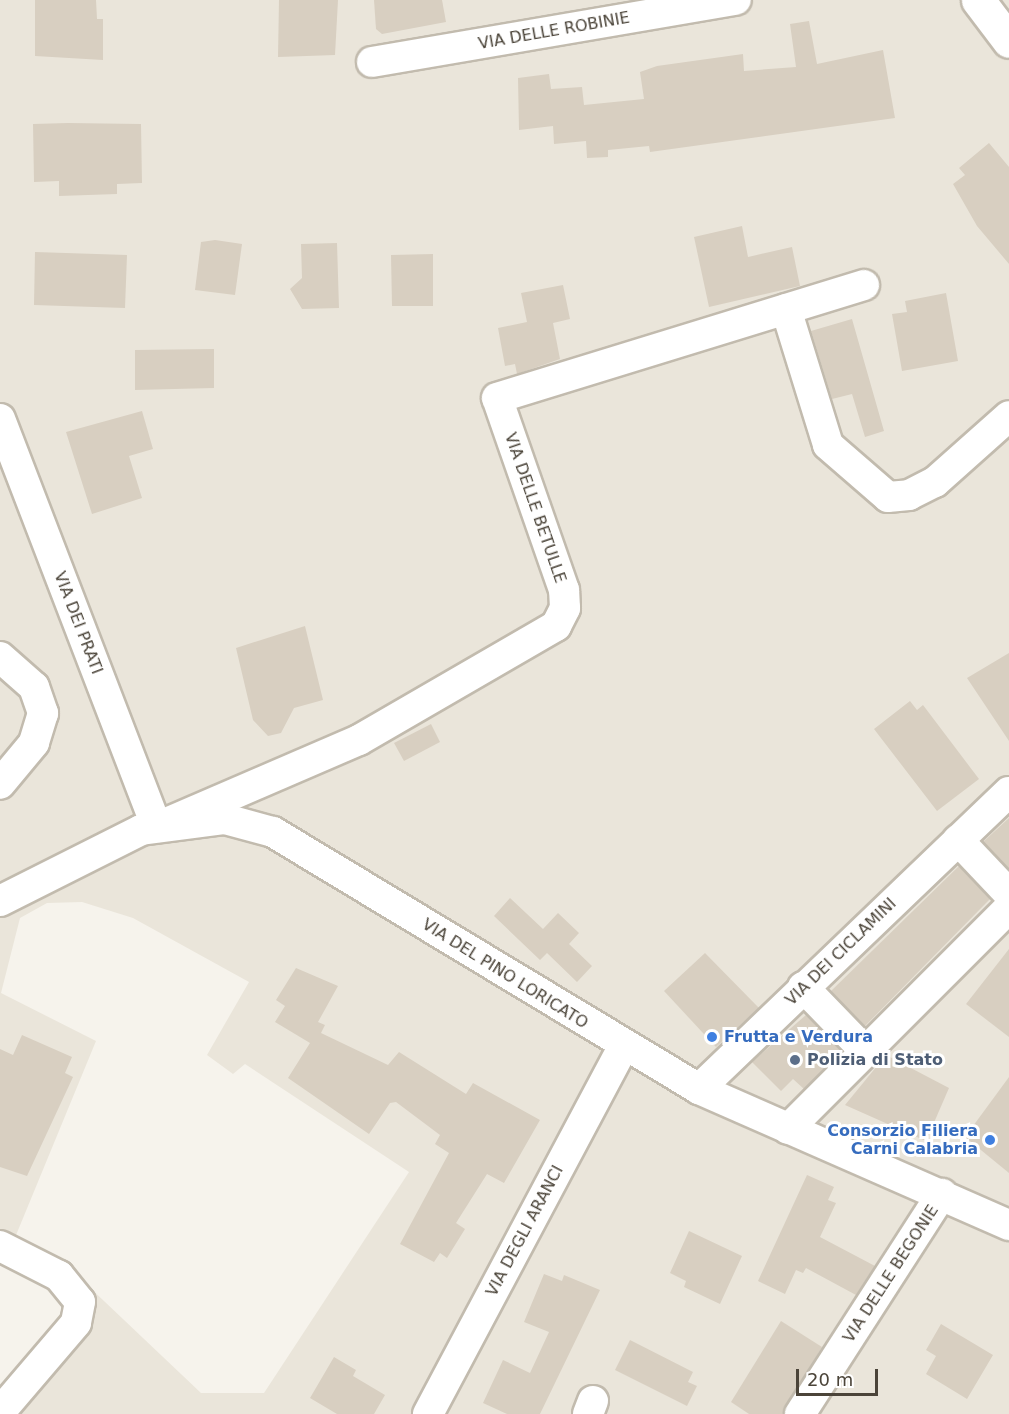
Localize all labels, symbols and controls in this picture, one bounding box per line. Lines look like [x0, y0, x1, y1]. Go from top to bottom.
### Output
street label: VIA DELLE ROBINIE [477, 8, 631, 54]
street label: VIA DELLE BETULLE [500, 430, 570, 586]
street label: VIA DEI PRATI [50, 569, 106, 677]
street label: VIA DEI CICLAMINI [782, 894, 900, 1010]
street label: VIA DEL PINO LORICATO [418, 915, 592, 1033]
place label: Frutta e Verdura [724, 1027, 873, 1047]
marker: Frutta e Verdura [705, 1030, 719, 1044]
place label: Polizia di Stato [807, 1050, 943, 1070]
marker: Polizia di Stato [788, 1053, 802, 1067]
place label: Consorzio Filiera Carni Calabria [827, 1121, 978, 1159]
marker: Consorzio Filiera Carni Calabria [983, 1133, 997, 1147]
street label: VIA DEGLI ARANCI [482, 1162, 568, 1300]
street label: VIA DELLE BEGONIE [839, 1202, 943, 1346]
scale bar [799, 1357, 882, 1395]
text: 20 m [807, 1369, 853, 1390]

